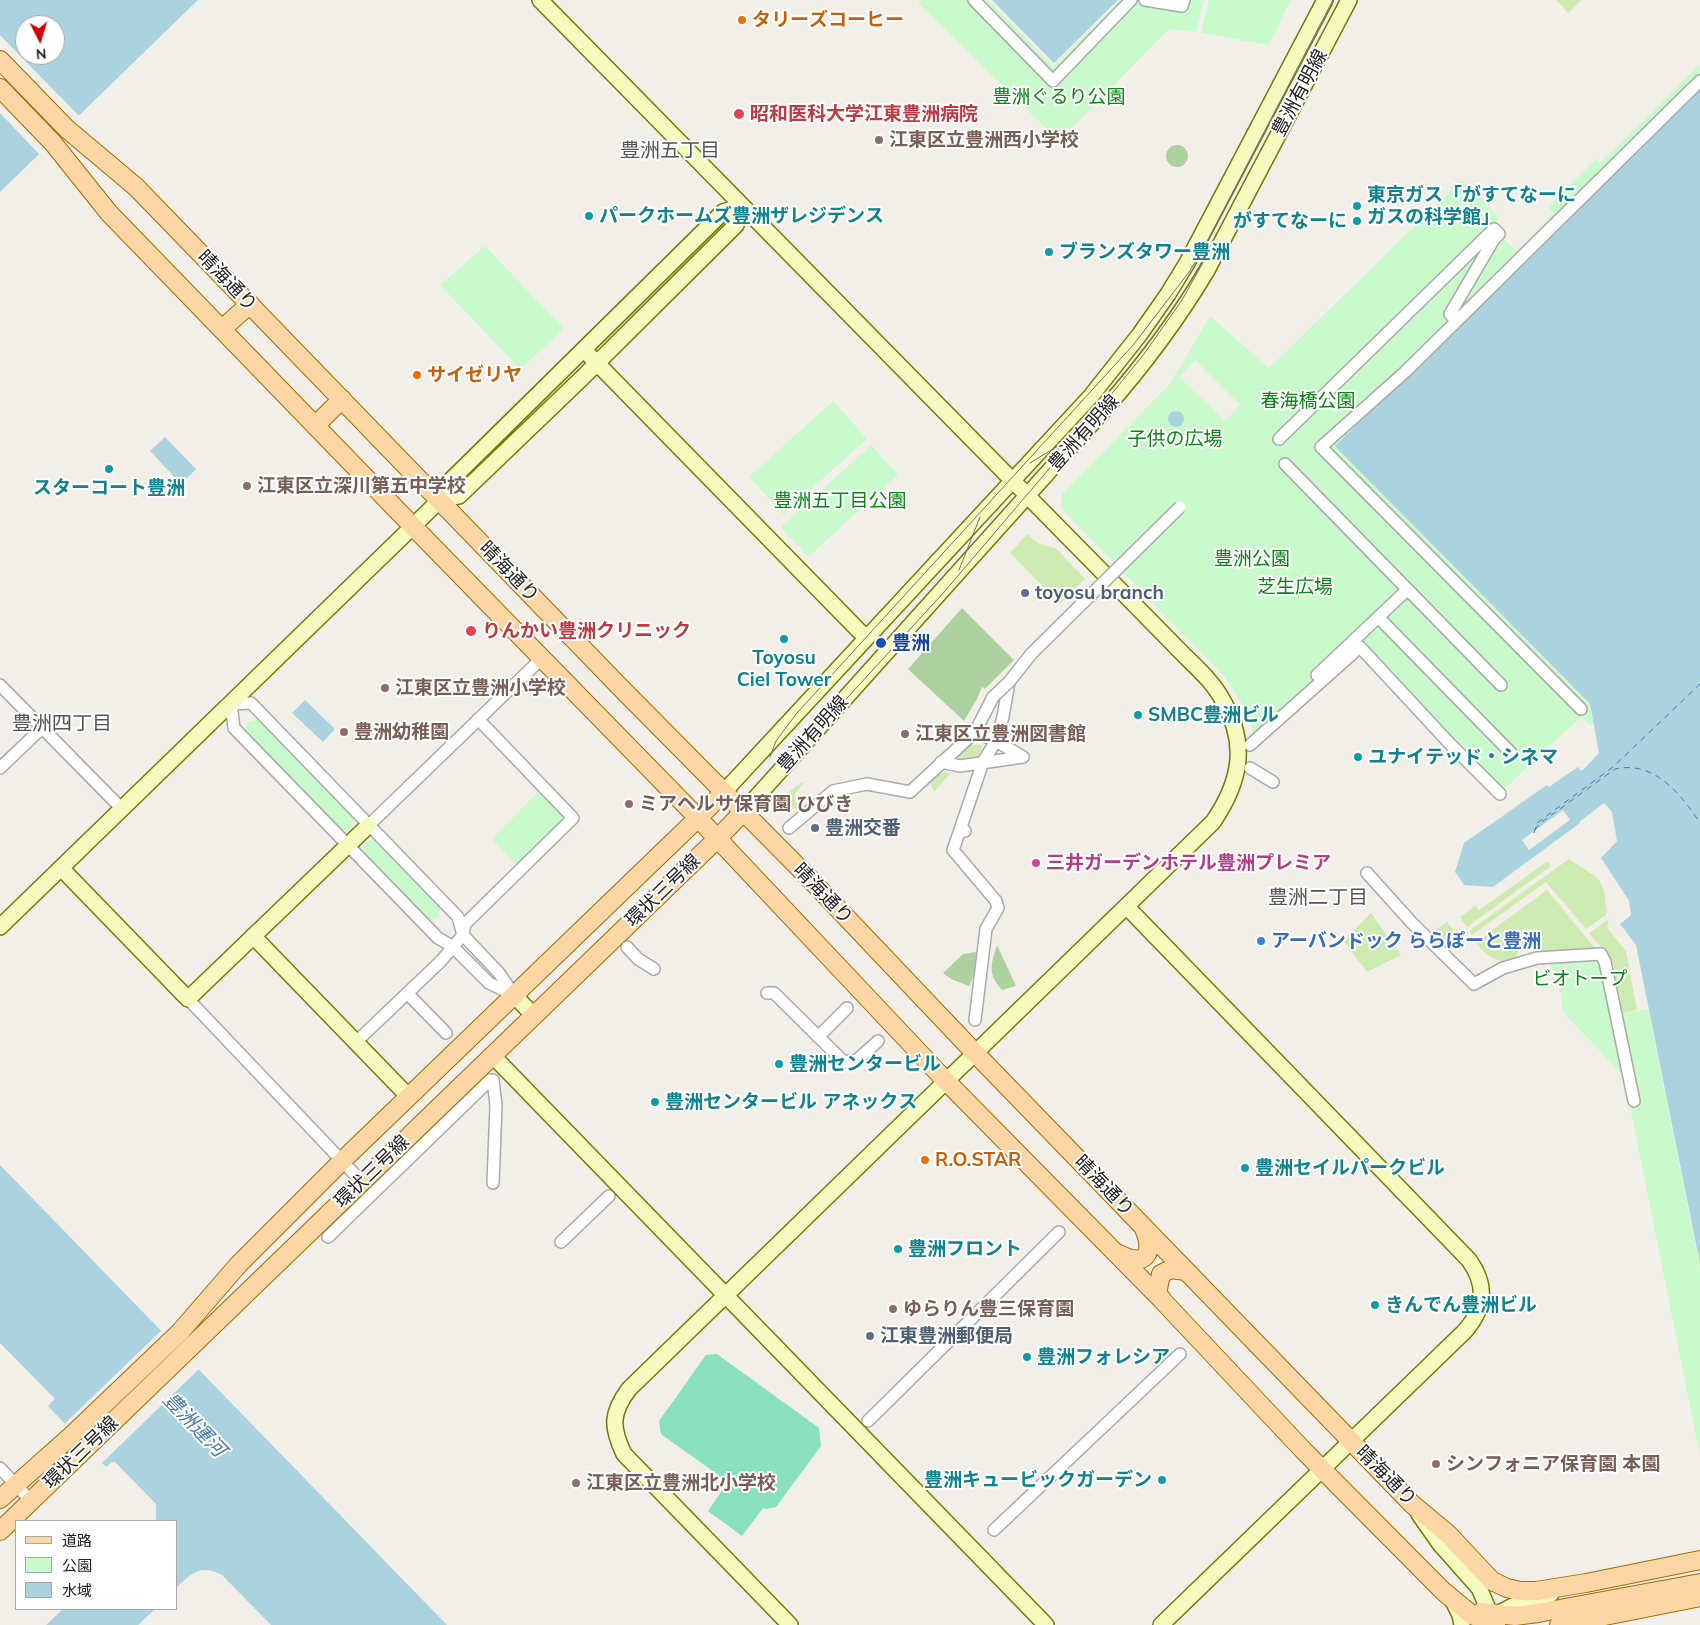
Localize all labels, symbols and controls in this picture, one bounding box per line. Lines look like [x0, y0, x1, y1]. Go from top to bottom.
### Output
place label: タリーズコーヒー [752, 9, 904, 31]
marker: タリーズコーヒー [736, 14, 748, 26]
north arrow [15, 15, 65, 65]
text: N [35, 45, 47, 63]
street label: 豊洲有明線 [1268, 46, 1332, 140]
park label: 豊洲ぐるり公園 [993, 86, 1125, 108]
place label: 昭和医科大学江東豊洲病院 [750, 103, 978, 125]
marker: 昭和医科大学江東豊洲病院 [732, 107, 746, 121]
place label: 江東区立豊洲西小学校 [889, 129, 1079, 151]
marker: 江東区立豊洲西小学校 [873, 134, 885, 146]
district label: 豊洲五丁目 [620, 139, 720, 163]
place label: 東京ガス「がすてなーに ガスの科学館」 [1367, 184, 1576, 228]
marker: 東京ガス「がすてなーに ガスの科学館」 [1351, 200, 1363, 212]
place label: パークホームズ豊洲ザレジデンス [599, 205, 884, 227]
marker: パークホームズ豊洲ザレジデンス [583, 210, 595, 222]
place label: がすてなーに [1233, 210, 1347, 232]
marker: がすてなーに [1351, 215, 1363, 227]
place label: ブランズタワー豊洲 [1059, 241, 1230, 263]
street label: 晴海通り [192, 246, 262, 316]
marker: ブランズタワー豊洲 [1043, 246, 1055, 258]
place label: サイゼリヤ [427, 364, 522, 386]
marker: サイゼリヤ [411, 369, 423, 381]
street label: 豊洲有明線 [1044, 390, 1124, 476]
park label: 春海橋公園 [1261, 390, 1355, 412]
park label: 子供の広場 [1128, 428, 1222, 450]
marker: スターコート豊洲 [103, 463, 115, 475]
place label: 江東区立深川第五中学校 [257, 475, 466, 497]
place label: スターコート豊洲 [33, 477, 185, 499]
marker: 江東区立深川第五中学校 [241, 480, 253, 492]
park label: 豊洲五丁目公園 [774, 490, 906, 512]
street label: 晴海通り [474, 537, 544, 607]
park label: 豊洲公園 [1214, 548, 1290, 570]
park label: 芝生広場 [1257, 576, 1333, 598]
place label: toyosu branch [1035, 582, 1164, 604]
marker: toyosu branch [1019, 587, 1031, 599]
place label: りんかい豊洲クリニック [482, 620, 691, 642]
marker: りんかい豊洲クリニック [464, 624, 478, 638]
place label: 豊洲 [892, 632, 930, 654]
marker: Toyosu Ciel Tower [778, 633, 790, 645]
marker: 豊洲 [874, 636, 888, 650]
place label: Toyosu Ciel Tower [737, 647, 831, 691]
place label: 江東区立豊洲小学校 [395, 677, 566, 699]
marker: 江東区立豊洲小学校 [379, 682, 391, 694]
street label: 豊洲有明線 [773, 691, 853, 777]
place label: SMBC豊洲ビル [1148, 704, 1279, 726]
marker: SMBC豊洲ビル [1132, 709, 1144, 721]
district label: 豊洲四丁目 [12, 712, 112, 736]
place label: 豊洲幼稚園 [354, 721, 449, 743]
place label: 江東区立豊洲図書館 [915, 723, 1086, 745]
marker: 豊洲幼稚園 [338, 726, 350, 738]
marker: 江東区立豊洲図書館 [899, 728, 911, 740]
place label: ユナイテッド・シネマ [1368, 746, 1558, 768]
marker: ユナイテッド・シネマ [1352, 751, 1364, 763]
place label: ミアヘルサ保育園 ひびき [639, 793, 853, 815]
marker: ミアヘルサ保育園 ひびき [623, 798, 635, 810]
place label: 豊洲交番 [825, 817, 901, 839]
marker: 豊洲交番 [809, 822, 821, 834]
street label: 環状三号線 [621, 850, 705, 932]
place label: 三井ガーデンホテル豊洲プレミア [1046, 852, 1331, 874]
marker: 三井ガーデンホテル豊洲プレミア [1030, 857, 1042, 869]
street label: 晴海通り [788, 859, 858, 929]
district label: 豊洲二丁目 [1268, 886, 1368, 910]
place label: アーバンドック ららぽーと豊洲 [1271, 930, 1541, 952]
marker: アーバンドック ららぽーと豊洲 [1255, 935, 1267, 947]
park label: ビオトープ [1533, 968, 1627, 990]
place label: 豊洲センタービル [789, 1053, 941, 1075]
marker: 豊洲センタービル [773, 1058, 785, 1070]
place label: 豊洲センタービル アネックス [665, 1091, 917, 1113]
marker: 豊洲センタービル アネックス [649, 1096, 661, 1108]
street label: 環状三号線 [330, 1131, 414, 1213]
place label: R.O.STAR [935, 1149, 1021, 1171]
street label: 晴海通り [1069, 1151, 1139, 1221]
marker: R.O.STAR [919, 1154, 931, 1166]
place label: 豊洲セイルパークビル [1255, 1157, 1445, 1179]
marker: 豊洲セイルパークビル [1239, 1162, 1251, 1174]
place label: 豊洲フロント [908, 1238, 1022, 1260]
marker: 豊洲フロント [892, 1243, 904, 1255]
place label: きんでん豊洲ビル [1385, 1294, 1537, 1316]
place label: ゆらりん豊三保育園 [903, 1298, 1074, 1320]
marker: きんでん豊洲ビル [1369, 1299, 1381, 1311]
marker: ゆらりん豊三保育園 [887, 1303, 899, 1315]
place label: 江東豊洲郵便局 [880, 1325, 1013, 1347]
marker: 江東豊洲郵便局 [864, 1330, 876, 1342]
place label: 豊洲フォレシア [1037, 1346, 1170, 1368]
marker: 豊洲フォレシア [1021, 1351, 1033, 1363]
water label: 豊洲運河 [158, 1388, 230, 1462]
street label: 環状三号線 [39, 1412, 123, 1494]
street label: 晴海通り [1351, 1441, 1421, 1511]
place label: シンフォニア保育園 本園 [1446, 1453, 1660, 1475]
marker: シンフォニア保育園 本園 [1430, 1458, 1442, 1470]
place label: 豊洲キュービックガーデン [924, 1469, 1152, 1491]
place label: 江東区立豊洲北小学校 [586, 1472, 776, 1494]
marker: 豊洲キュービックガーデン [1156, 1474, 1168, 1486]
marker: 江東区立豊洲北小学校 [570, 1477, 582, 1489]
legend [15, 1520, 178, 1610]
text: 道路 [62, 1531, 92, 1550]
text: 公園 [62, 1556, 92, 1575]
text: 水域 [62, 1581, 92, 1600]

